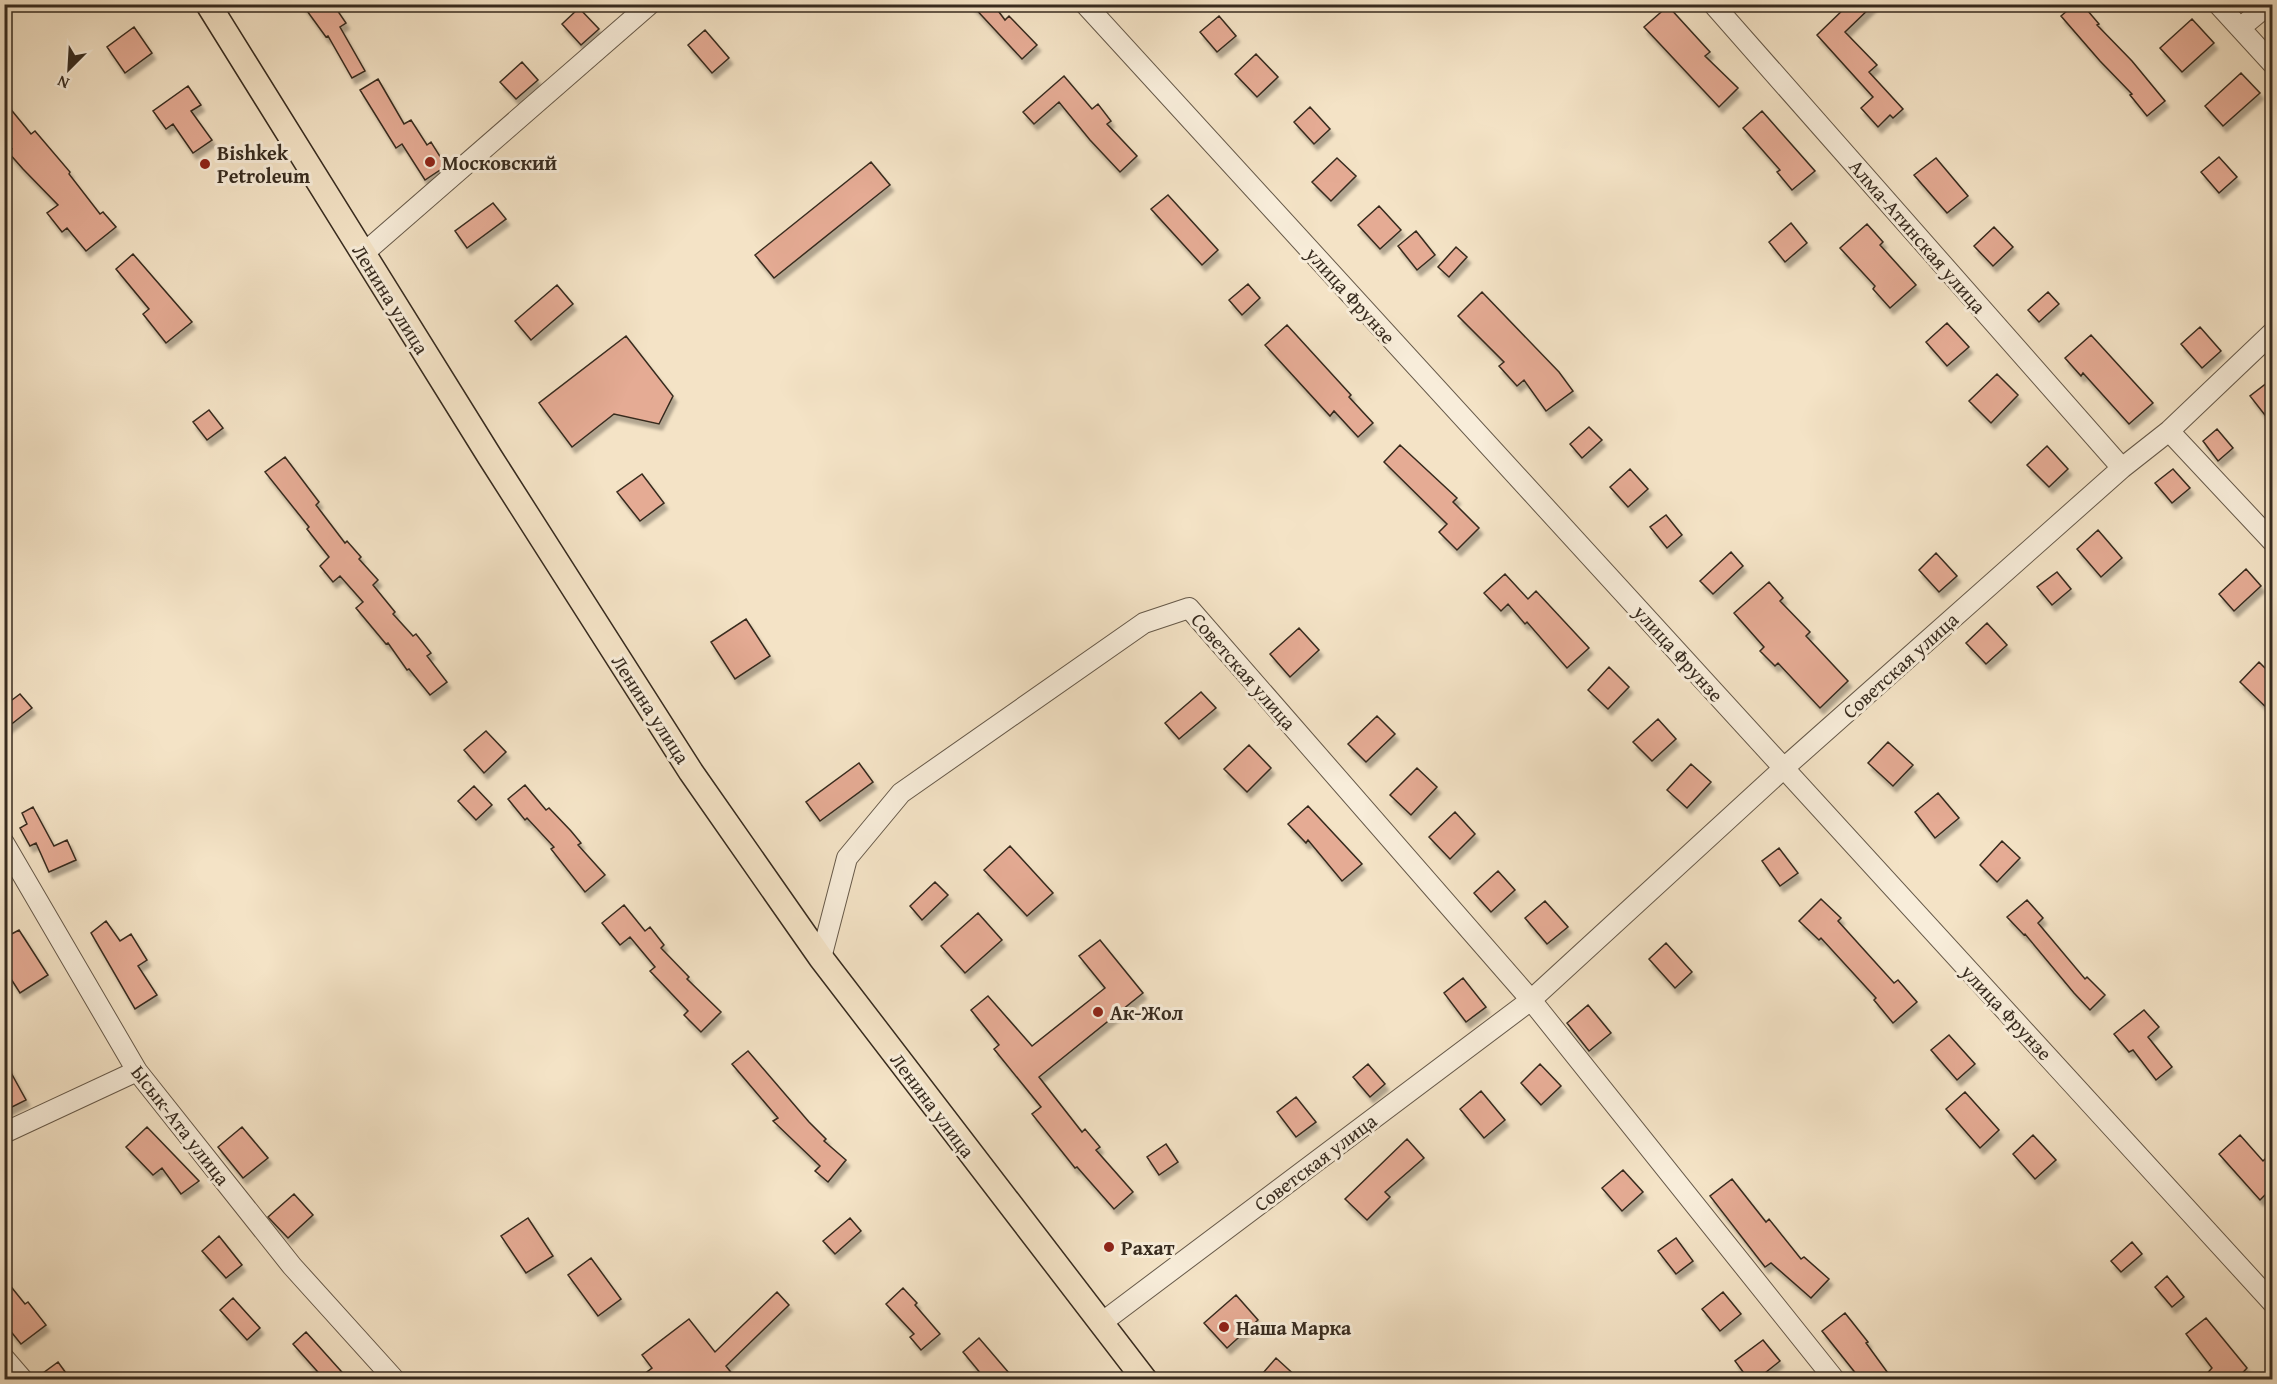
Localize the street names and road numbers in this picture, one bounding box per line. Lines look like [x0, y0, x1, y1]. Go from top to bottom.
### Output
street label: Алма-Атинская улица [1843, 152, 1994, 320]
street label: Ленина улица [346, 238, 437, 360]
street label: улица Фрунзе [1299, 239, 1403, 350]
street label: улица Фрунзе [1627, 597, 1731, 708]
street label: Советская улица [1836, 605, 1965, 725]
street label: Советская улица [1185, 606, 1304, 736]
street label: Ленина улица [605, 649, 697, 770]
street label: улица Фрунзе [1954, 957, 2059, 1067]
street label: Ленина улица [884, 1046, 983, 1164]
street label: Ысык-Ата улица [125, 1059, 237, 1192]
street label: Советская улица [1247, 1106, 1383, 1218]

